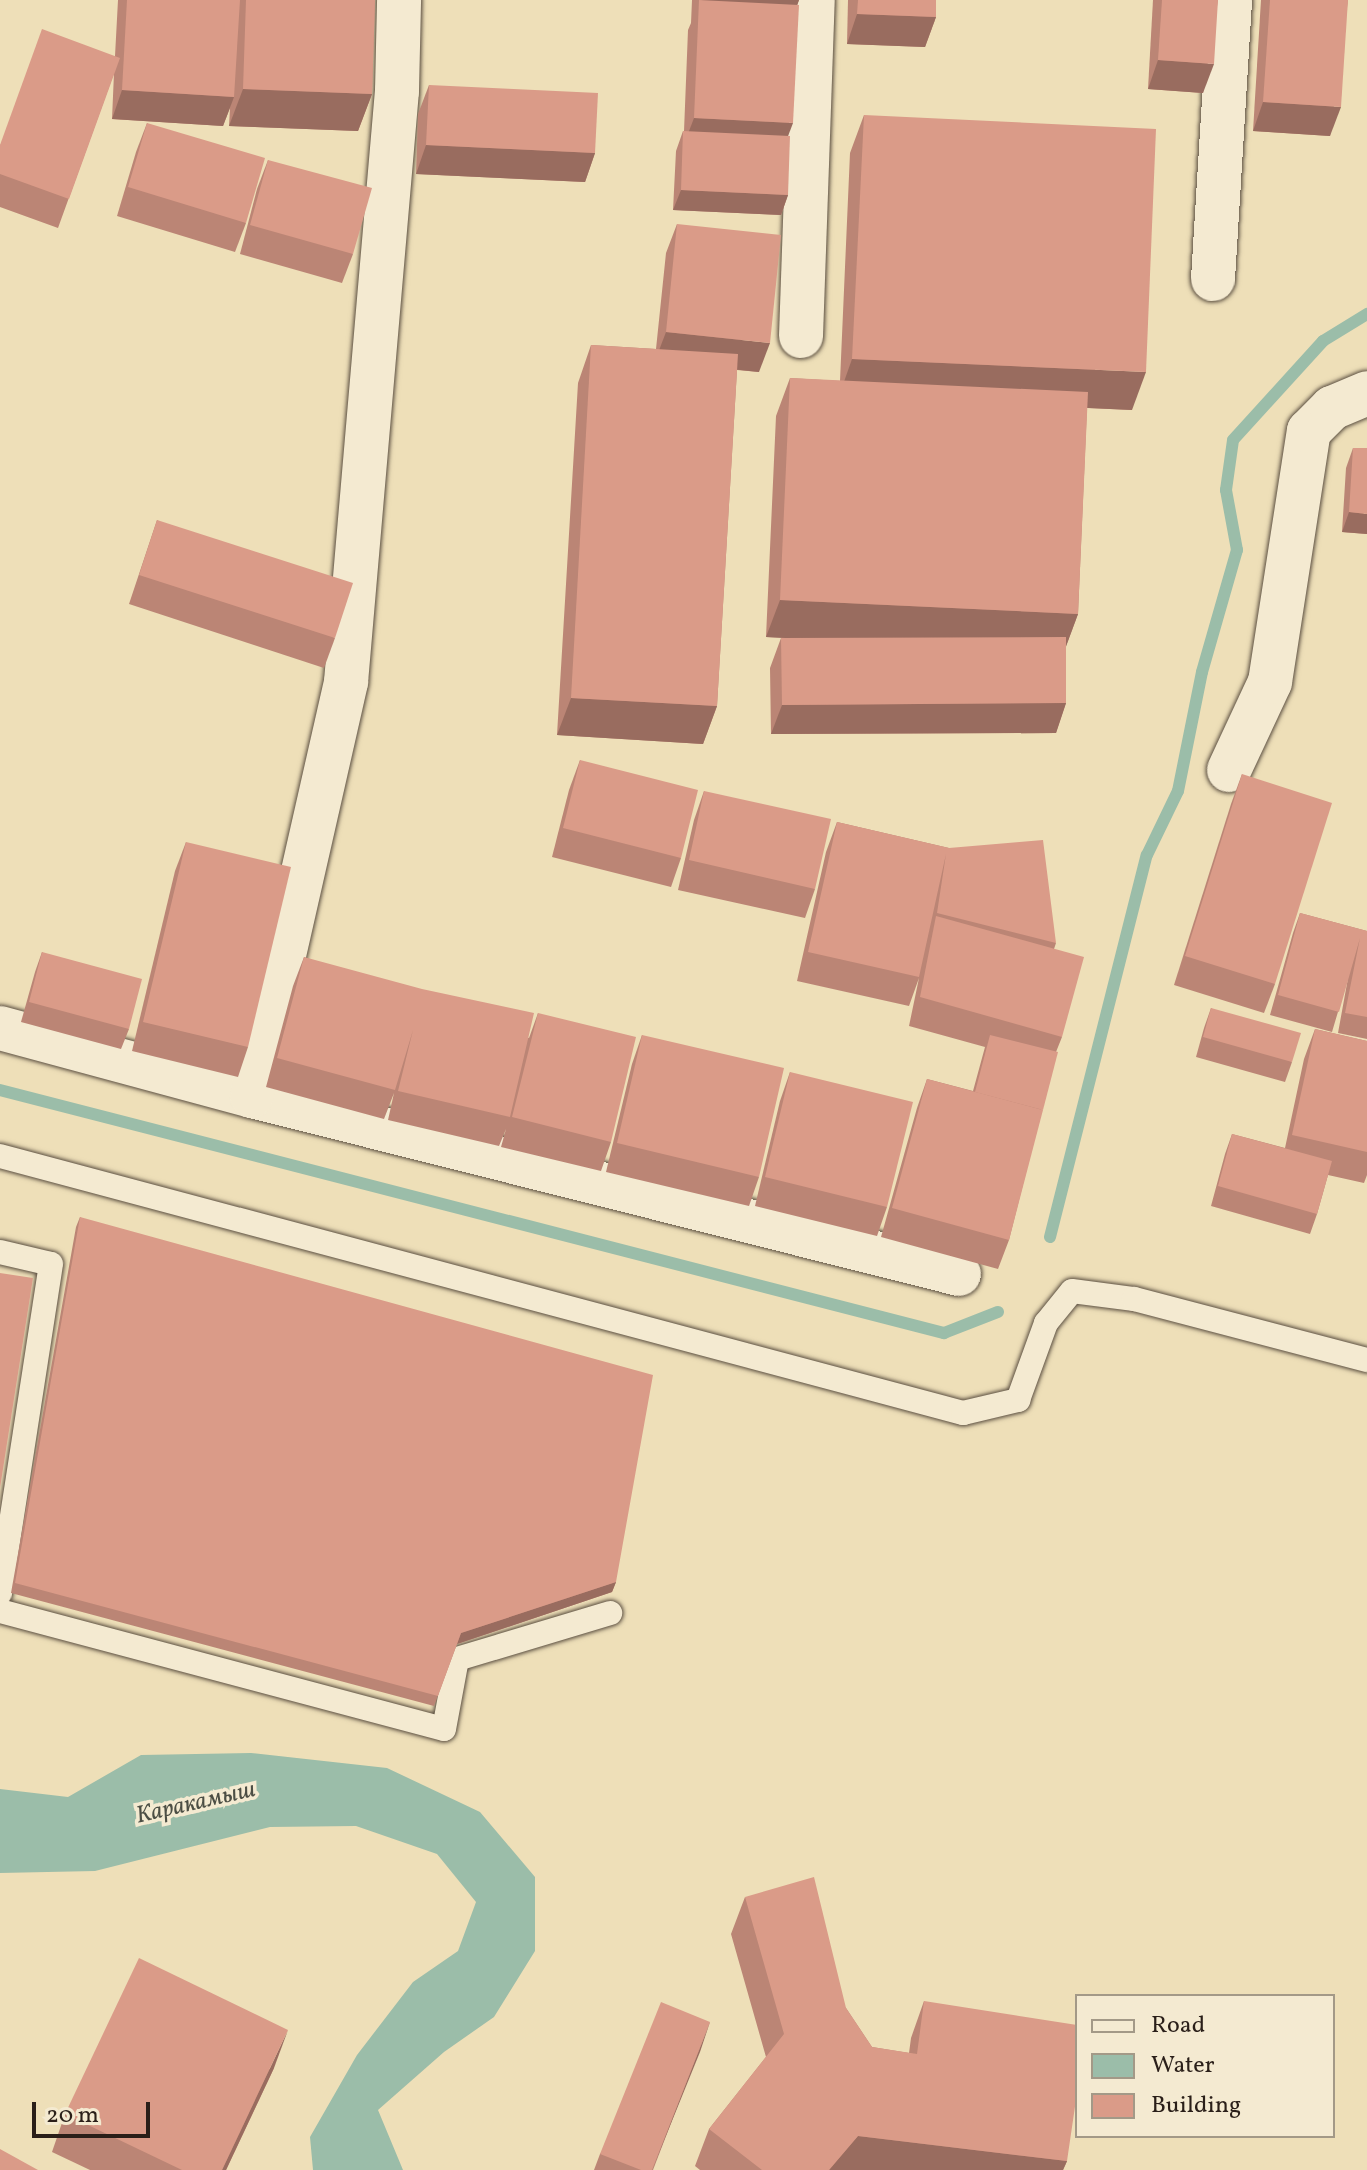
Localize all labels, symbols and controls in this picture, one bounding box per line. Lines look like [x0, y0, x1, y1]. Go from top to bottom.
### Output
water label: Каракамыш [133, 1776, 259, 1832]
legend [1075, 1994, 1335, 2138]
text: Road [1151, 2009, 1205, 2043]
text: Water [1151, 2049, 1215, 2083]
scale bar [36, 2086, 154, 2136]
text: Building [1151, 2089, 1241, 2123]
text: 20 m [46, 2099, 99, 2133]

